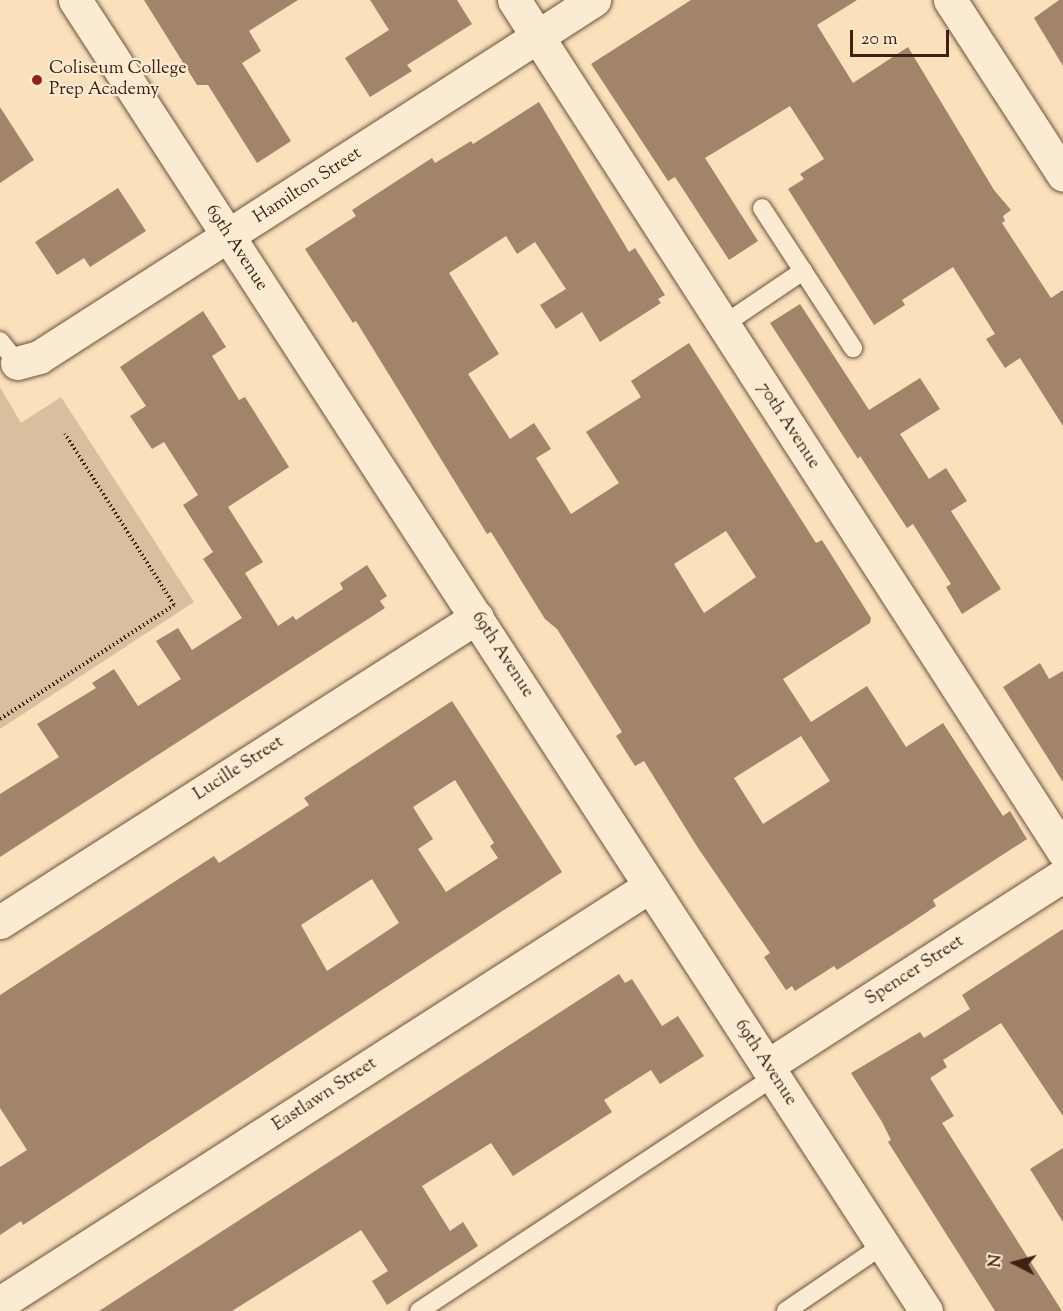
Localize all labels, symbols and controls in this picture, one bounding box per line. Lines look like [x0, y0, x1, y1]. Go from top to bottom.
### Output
scale bar [853, 18, 952, 56]
text: 20 m [861, 27, 898, 53]
place label: Coliseum College Prep Academy [49, 59, 187, 101]
marker: Coliseum College Prep Academy [30, 73, 44, 87]
street label: Hamilton Street [250, 143, 366, 229]
street label: 69th Avenue [200, 201, 272, 295]
street label: 70th Avenue [752, 379, 824, 473]
street label: 69th Avenue [466, 608, 538, 702]
street label: Lucille Street [190, 732, 288, 806]
street label: Spencer Street [862, 931, 968, 1011]
street label: 69th Avenue [729, 1016, 801, 1110]
street label: Eastlawn Street [269, 1053, 381, 1137]
north arrow [985, 1233, 1045, 1293]
text: N [984, 1254, 1009, 1269]

